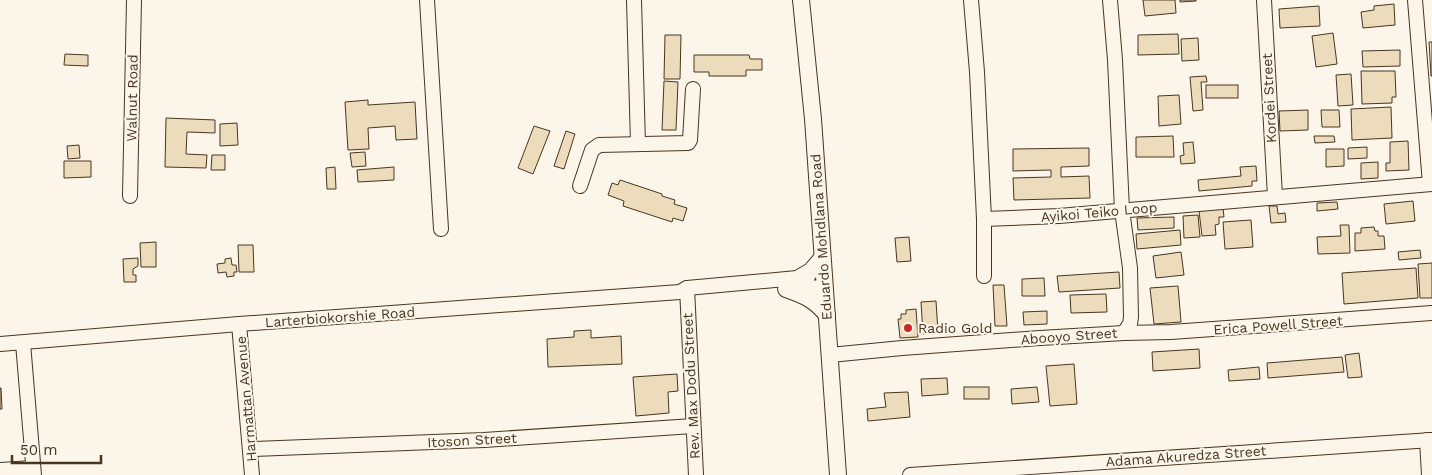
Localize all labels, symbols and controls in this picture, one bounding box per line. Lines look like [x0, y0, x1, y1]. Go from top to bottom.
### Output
street label: Kordei Street [1259, 53, 1279, 143]
street label: Walnut Road [123, 54, 141, 142]
street label: Eduardo Mohdlana Road [807, 153, 835, 321]
street label: Ayikoi Teiko Loop [1040, 199, 1158, 225]
street label: Larterbiokorshie Road [264, 304, 416, 330]
street label: Rev. Max Dodu Street [679, 312, 703, 459]
street label: Erica Powell Street [1213, 312, 1343, 338]
place label: Radio Gold [918, 320, 993, 336]
marker: Radio Gold [902, 322, 914, 334]
street label: Abooyo Street [1020, 325, 1118, 347]
street label: Harmattan Avenue [233, 336, 259, 462]
street label: Itoson Street [427, 430, 517, 450]
scale bar [12, 432, 101, 464]
text: 50 m [20, 441, 57, 459]
street label: Adama Akuredza Street [1105, 442, 1267, 470]

